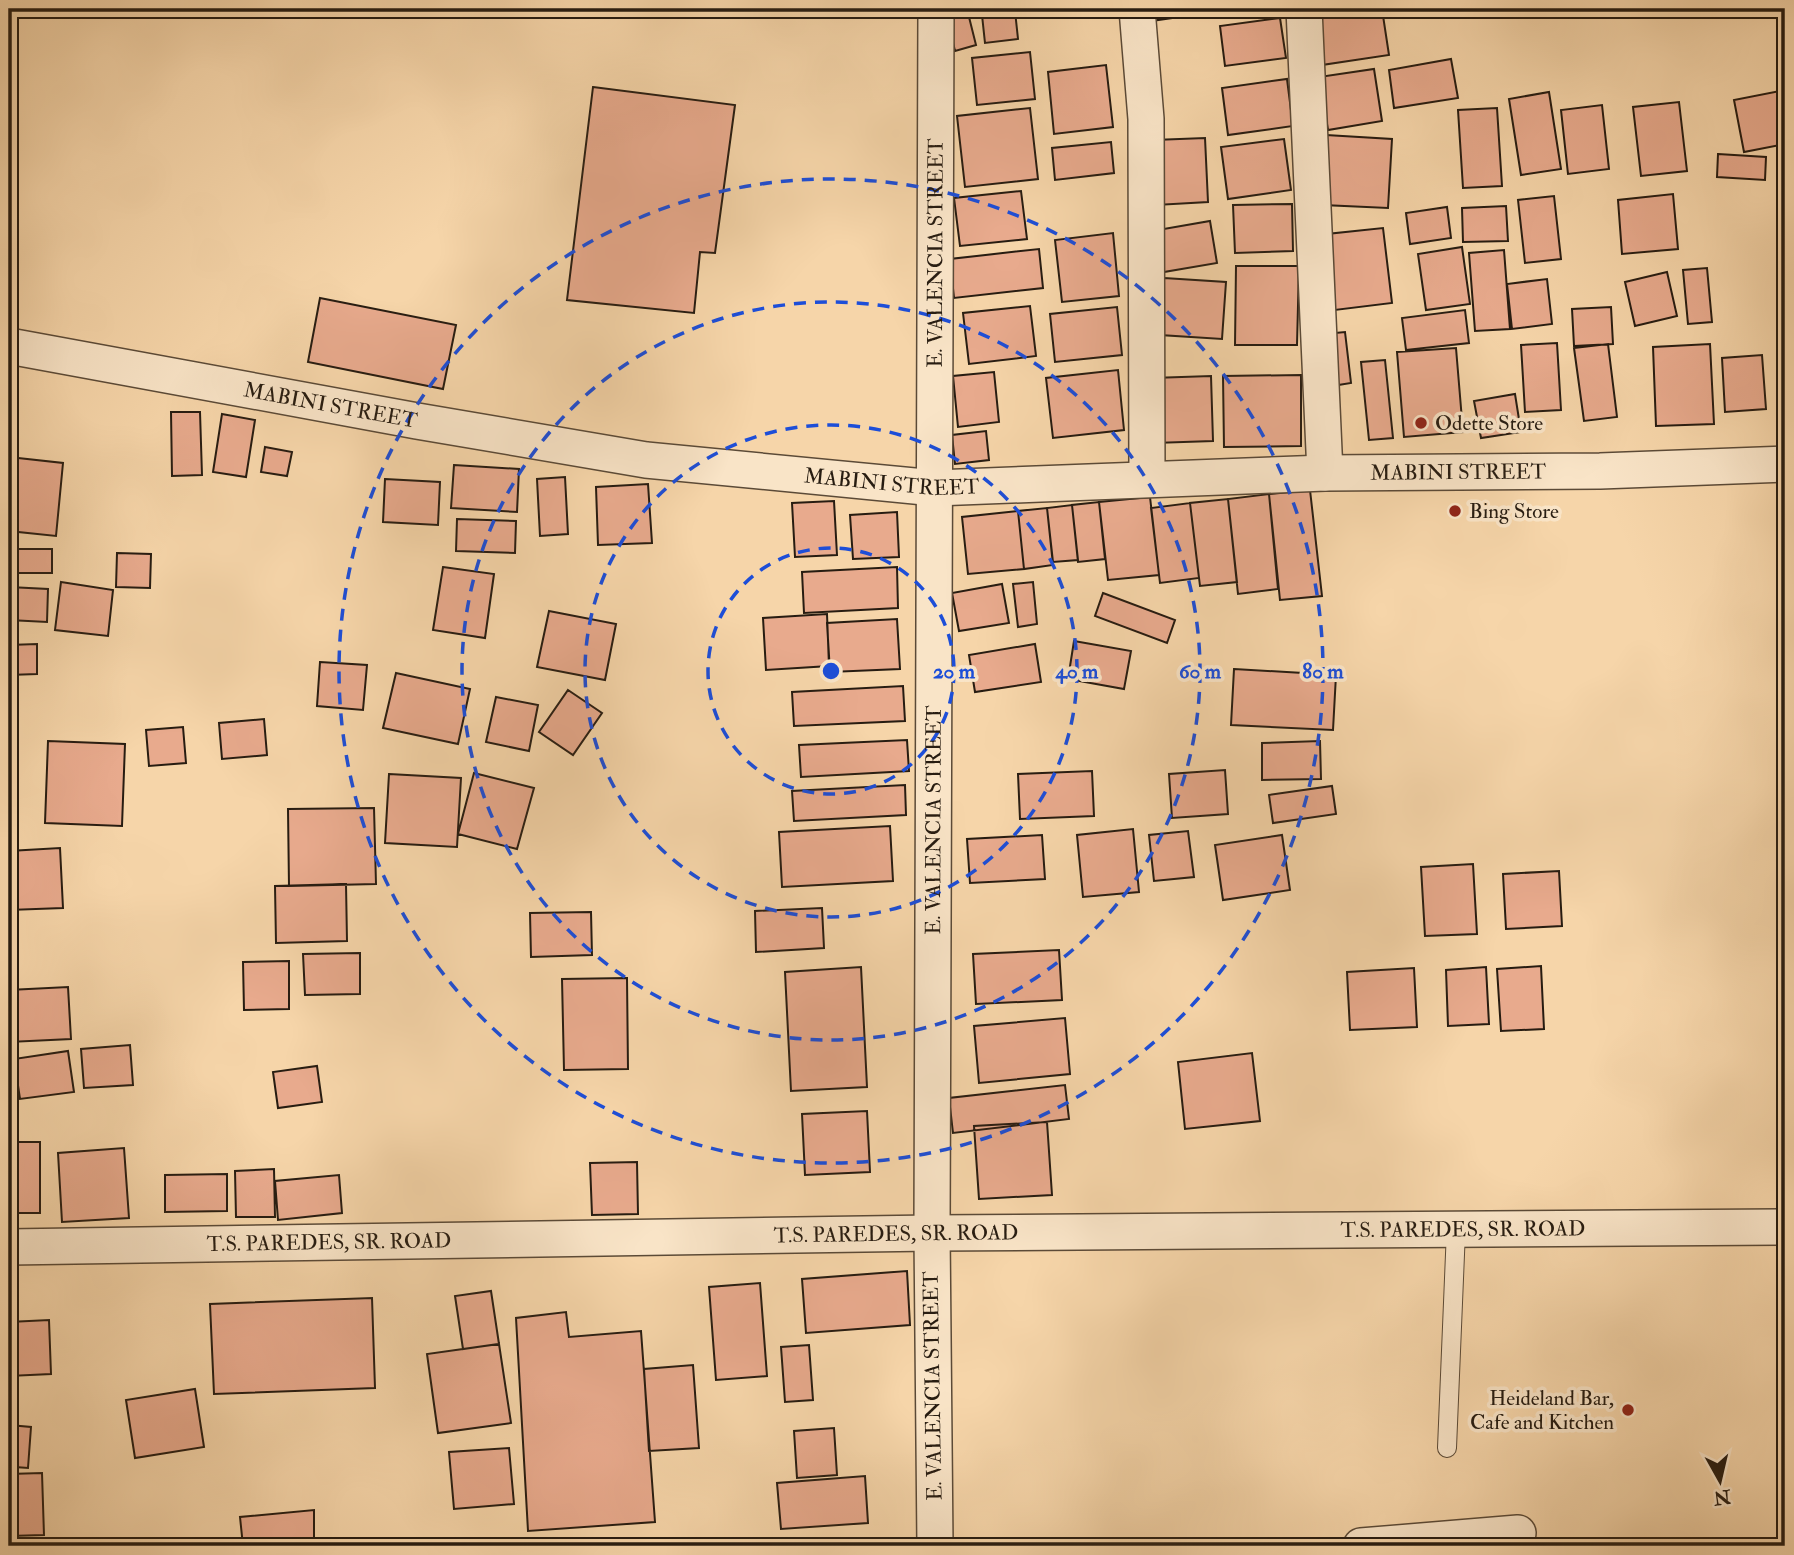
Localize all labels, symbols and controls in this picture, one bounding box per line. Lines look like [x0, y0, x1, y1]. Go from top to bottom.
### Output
street label: E. VALENCIA STREET [921, 138, 949, 368]
street label: MABINI STREET [242, 376, 420, 434]
place label: Odette Store [1435, 410, 1543, 437]
marker: Odette Store [1413, 415, 1429, 431]
street label: MABINI STREET [1370, 458, 1547, 486]
street label: MABINI STREET [803, 462, 980, 502]
place label: Bing Store [1469, 498, 1559, 525]
marker: Bing Store [1447, 503, 1463, 519]
text: 20 m [933, 658, 976, 685]
text: 40 m [1055, 658, 1099, 685]
text: 60 m [1179, 658, 1222, 685]
text: 80 m [1302, 658, 1344, 685]
centre of rings [819, 659, 843, 683]
street label: E. VALENCIA STREET [919, 705, 947, 935]
street label: T.S. PAREDES, SR. ROAD [1340, 1215, 1585, 1244]
street label: T.S. PAREDES, SR. ROAD [773, 1219, 1018, 1249]
street label: T.S. PAREDES, SR. ROAD [206, 1227, 451, 1258]
street label: E. VALENCIA STREET [917, 1271, 948, 1501]
place label: Heideland Bar, Cafe and Kitchen [1470, 1385, 1614, 1436]
marker: Heideland Bar, Cafe and Kitchen [1620, 1402, 1636, 1418]
north arrow [1686, 1446, 1756, 1516]
text: N [1711, 1484, 1733, 1510]

